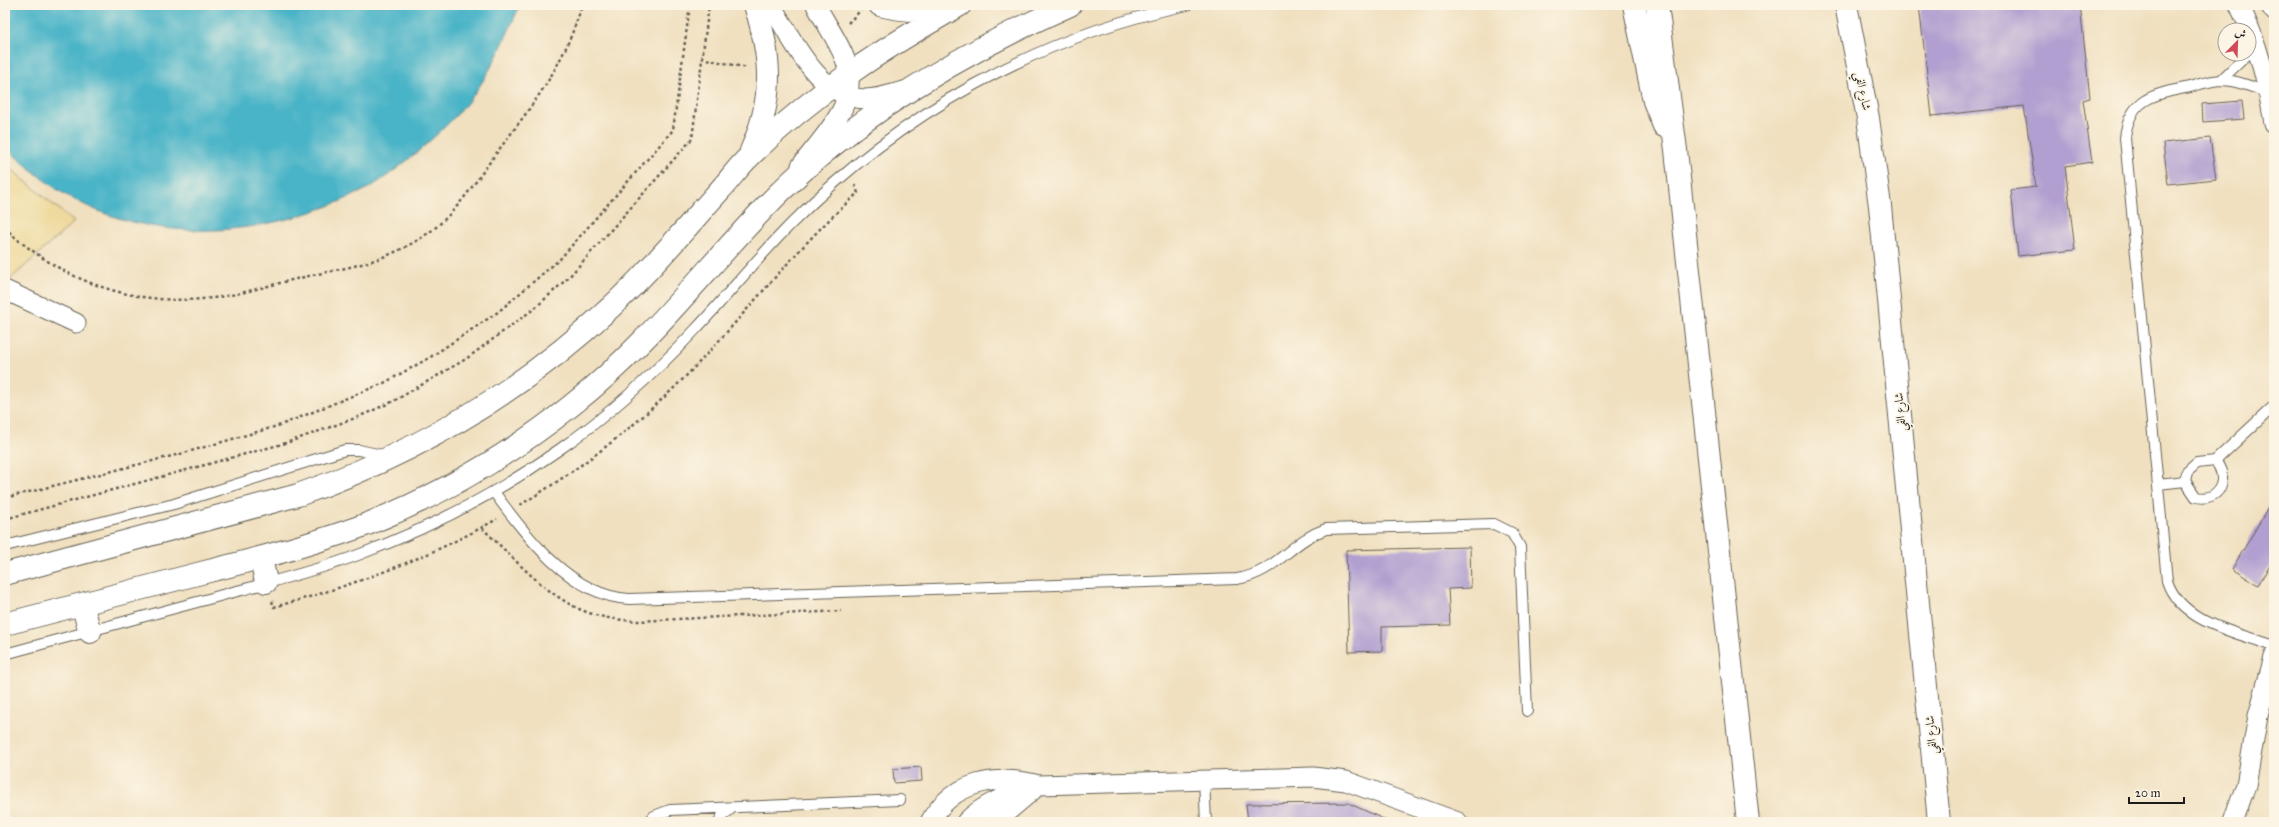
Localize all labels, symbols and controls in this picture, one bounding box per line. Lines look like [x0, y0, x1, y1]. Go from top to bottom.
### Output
north arrow [2217, 22, 2257, 62]
text: ش [2233, 25, 2248, 41]
street label: شارع الفي [1847, 70, 1874, 113]
street label: شارع الفي [1891, 391, 1914, 432]
street label: شارع الفي [1922, 714, 1945, 755]
scale bar [2129, 779, 2184, 805]
text: 20 m [2135, 786, 2161, 800]

